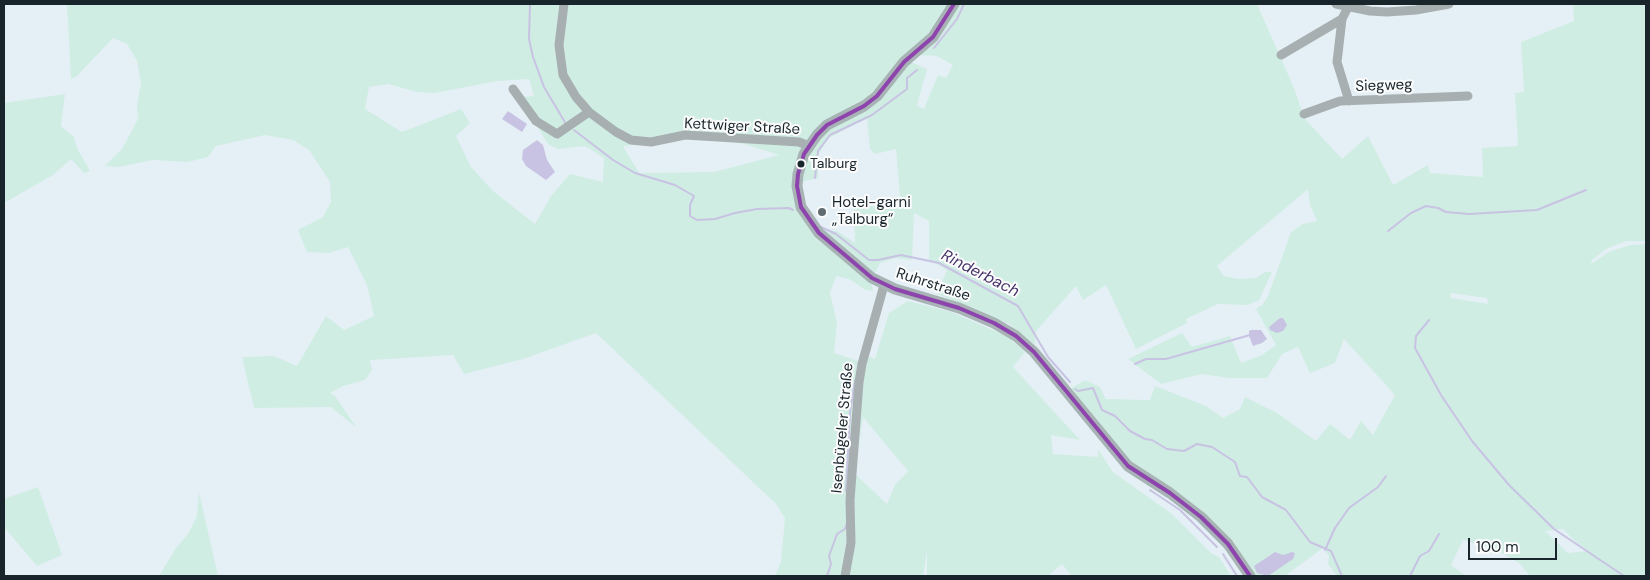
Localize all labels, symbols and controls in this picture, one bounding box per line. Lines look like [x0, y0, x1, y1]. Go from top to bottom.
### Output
street label: Siegweg [1355, 76, 1413, 96]
street label: Kettwiger Straße [684, 115, 800, 139]
place label: Talburg [810, 156, 857, 172]
marker: Talburg [796, 159, 806, 169]
place label: Hotel-garni „Talburg“ [832, 194, 911, 229]
marker: Hotel-garni „Talburg“ [816, 206, 828, 218]
water label: Rinderbach [938, 246, 1022, 302]
street label: Ruhrstraße [894, 265, 972, 305]
street label: Isenbügeler Straße [828, 362, 858, 494]
scale bar [1470, 528, 1559, 560]
text: 100 m [1476, 537, 1519, 557]

